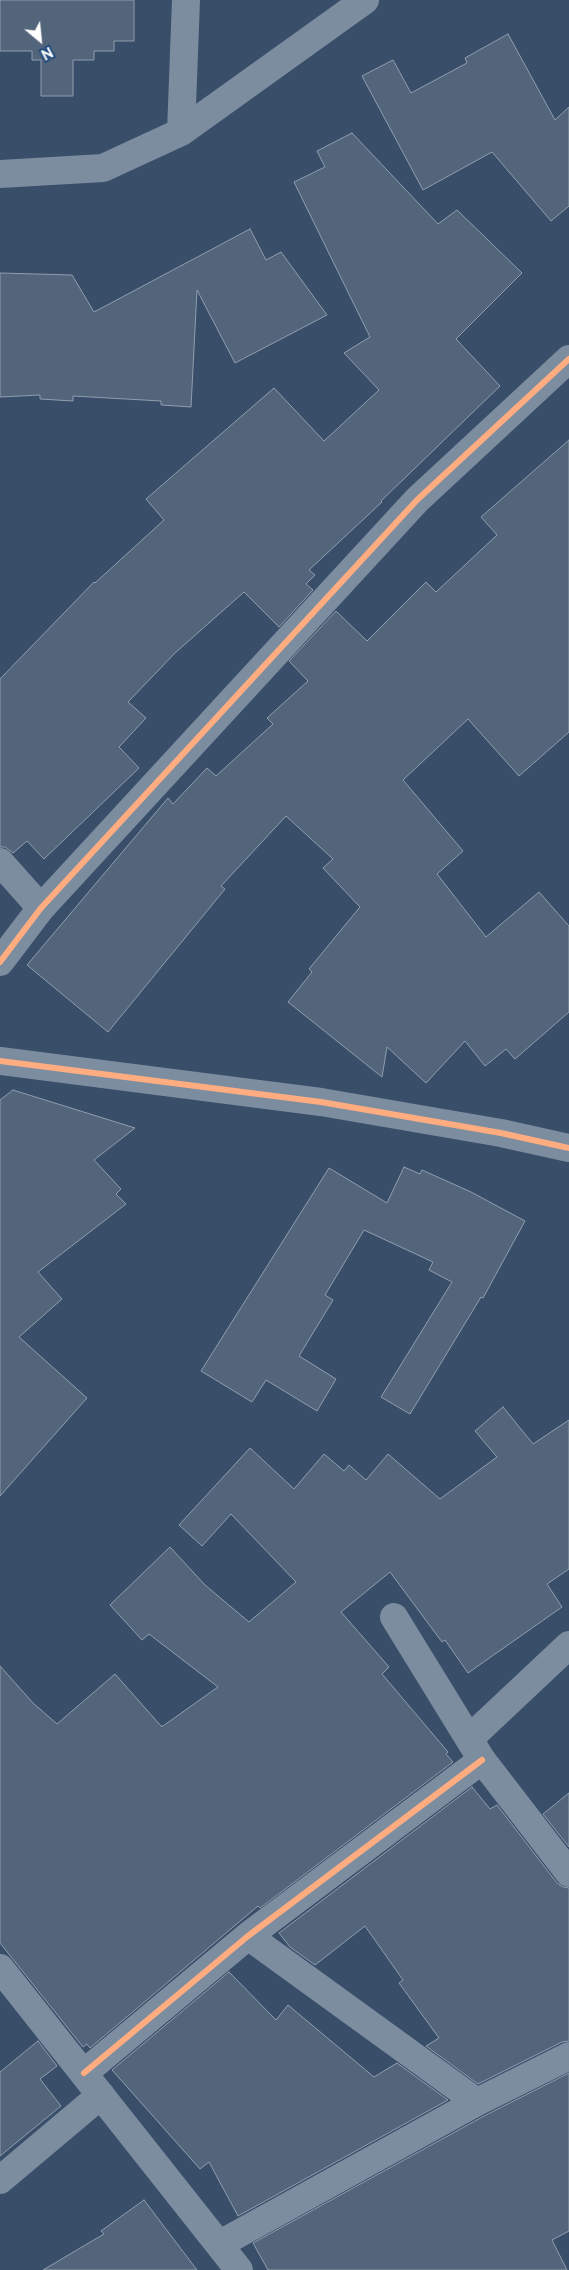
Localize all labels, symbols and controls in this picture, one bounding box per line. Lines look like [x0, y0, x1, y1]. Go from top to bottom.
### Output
north arrow [15, 15, 65, 65]
text: N [39, 44, 56, 63]

